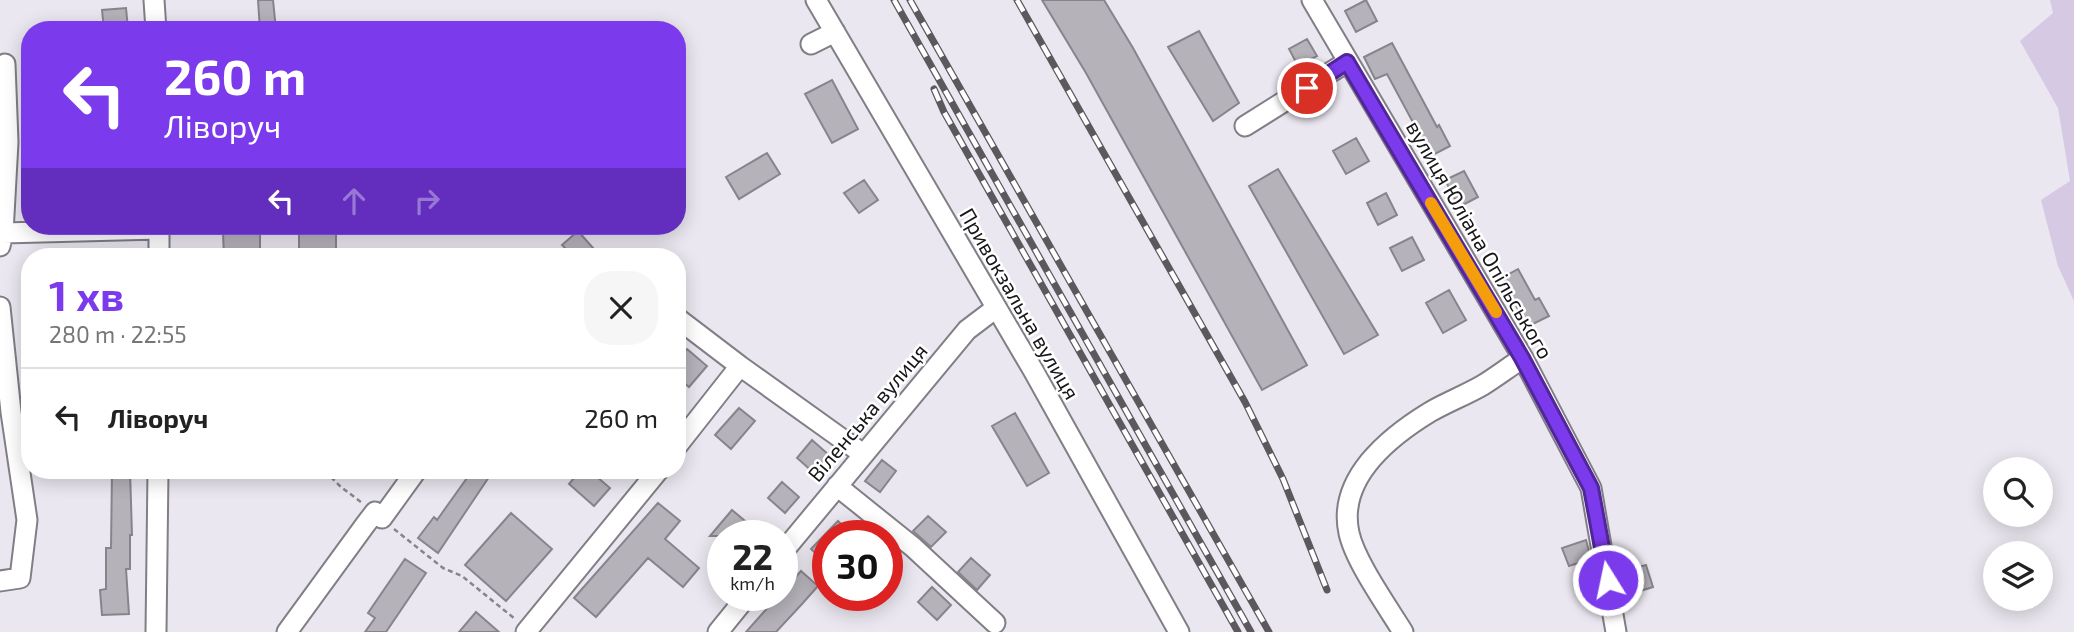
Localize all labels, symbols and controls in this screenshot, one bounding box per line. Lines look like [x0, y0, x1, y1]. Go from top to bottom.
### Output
text: 260 m [164, 46, 306, 105]
icon: left [49, 49, 140, 140]
pin [1277, 58, 1337, 118]
icon: arrive [1288, 69, 1326, 107]
text: Ліворуч [164, 106, 281, 144]
street label: вулиця Юліана Опільського [1401, 116, 1559, 363]
icon: left [262, 182, 300, 220]
icon: ahead [335, 182, 373, 220]
icon: right [408, 182, 446, 220]
street label: Привокзальна вулиця [954, 203, 1085, 404]
text: 1 хв [49, 269, 124, 319]
button: close [584, 271, 658, 345]
text: 280 m · 22:55 [49, 320, 187, 348]
street label: Віленська вулиця [802, 338, 933, 487]
icon: left [49, 398, 87, 436]
text: Ліворуч [108, 402, 208, 433]
text: 260 m [584, 402, 658, 433]
map controls [1983, 457, 2053, 611]
button: search [1983, 457, 2053, 527]
speed limit sign: 30 [812, 520, 903, 611]
text: 22 [732, 535, 773, 577]
button: layers [1983, 541, 2053, 611]
position arrow [1571, 543, 1645, 617]
text: km/h [730, 572, 775, 594]

